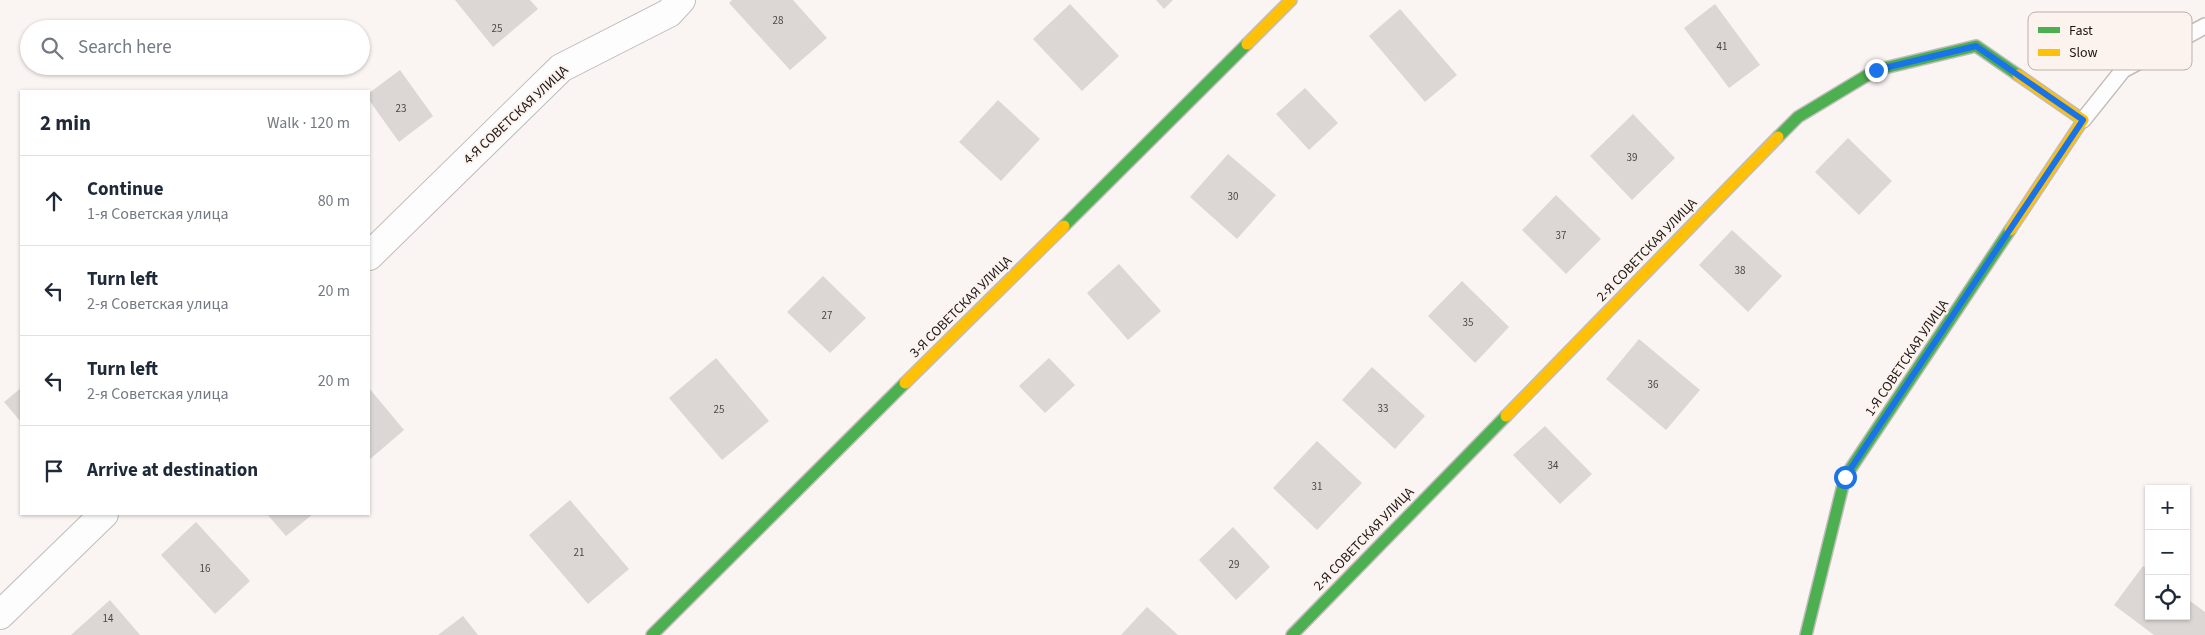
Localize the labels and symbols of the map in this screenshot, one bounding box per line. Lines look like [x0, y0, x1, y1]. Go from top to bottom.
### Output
legend [2028, 12, 2192, 70]
house number: 28 [773, 13, 784, 28]
house number: 25 [492, 21, 502, 36]
text: Fast [2069, 21, 2093, 41]
house number: 41 [1717, 39, 1727, 54]
text: Slow [2069, 43, 2098, 63]
route end [1865, 59, 1888, 82]
street label: 4-Я СОВЕТСКАЯ УЛИЦА [459, 61, 573, 169]
house number: 23 [396, 101, 406, 116]
house number: 39 [1627, 150, 1637, 165]
house number: 30 [1228, 189, 1238, 204]
street label: 2-Я СОВЕТСКАЯ УЛИЦА [1592, 193, 1702, 306]
house number: 37 [1556, 228, 1566, 243]
street label: 3-Я СОВЕТСКАЯ УЛИЦА [905, 251, 1017, 363]
house number: 38 [1735, 263, 1746, 278]
street label: 1-Я СОВЕТСКАЯ УЛИЦА [1860, 295, 1954, 420]
house number: 27 [822, 308, 832, 323]
house number: 35 [1463, 315, 1473, 330]
house number: 36 [1648, 377, 1659, 392]
house number: 33 [1378, 401, 1388, 416]
house number: 25 [714, 402, 724, 417]
house number: 34 [1548, 458, 1559, 473]
route start [1834, 466, 1857, 489]
house number: 31 [1312, 479, 1322, 494]
street label: 2-Я СОВЕТСКАЯ УЛИЦА [1309, 482, 1419, 595]
house number: 21 [574, 545, 584, 560]
house number: 29 [1229, 557, 1239, 572]
house number: 16 [200, 561, 211, 576]
house number: 14 [103, 611, 114, 626]

